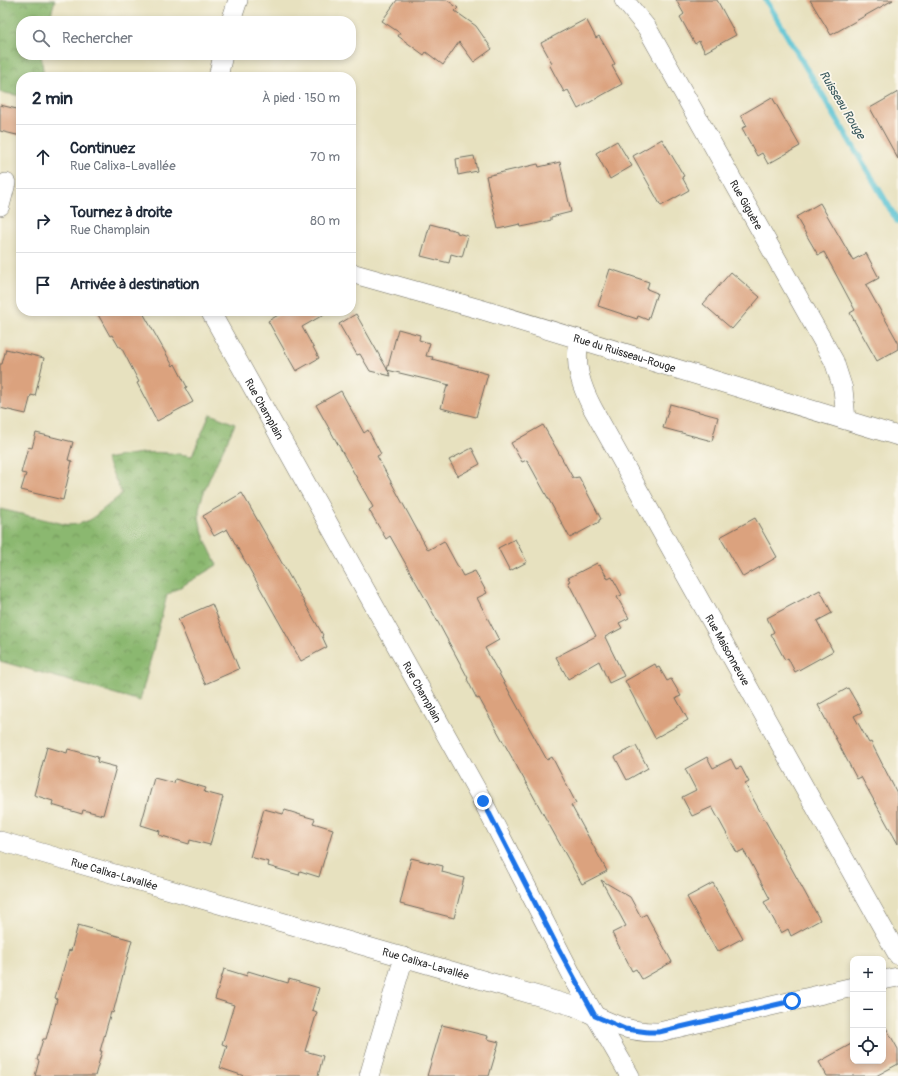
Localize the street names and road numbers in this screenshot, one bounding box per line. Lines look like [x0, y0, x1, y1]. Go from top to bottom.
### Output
street label: Rue Giguère [727, 178, 766, 233]
street label: Rue du Ruisseau-Rouge [572, 331, 678, 375]
street label: Rue Champlain [242, 376, 287, 442]
street label: Rue Maisonneuve [703, 612, 753, 688]
street label: Rue Champlain [400, 659, 444, 725]
street label: Rue Calixa-Lavallée [70, 855, 160, 893]
street label: Rue Calixa-Lavallée [381, 945, 471, 982]

